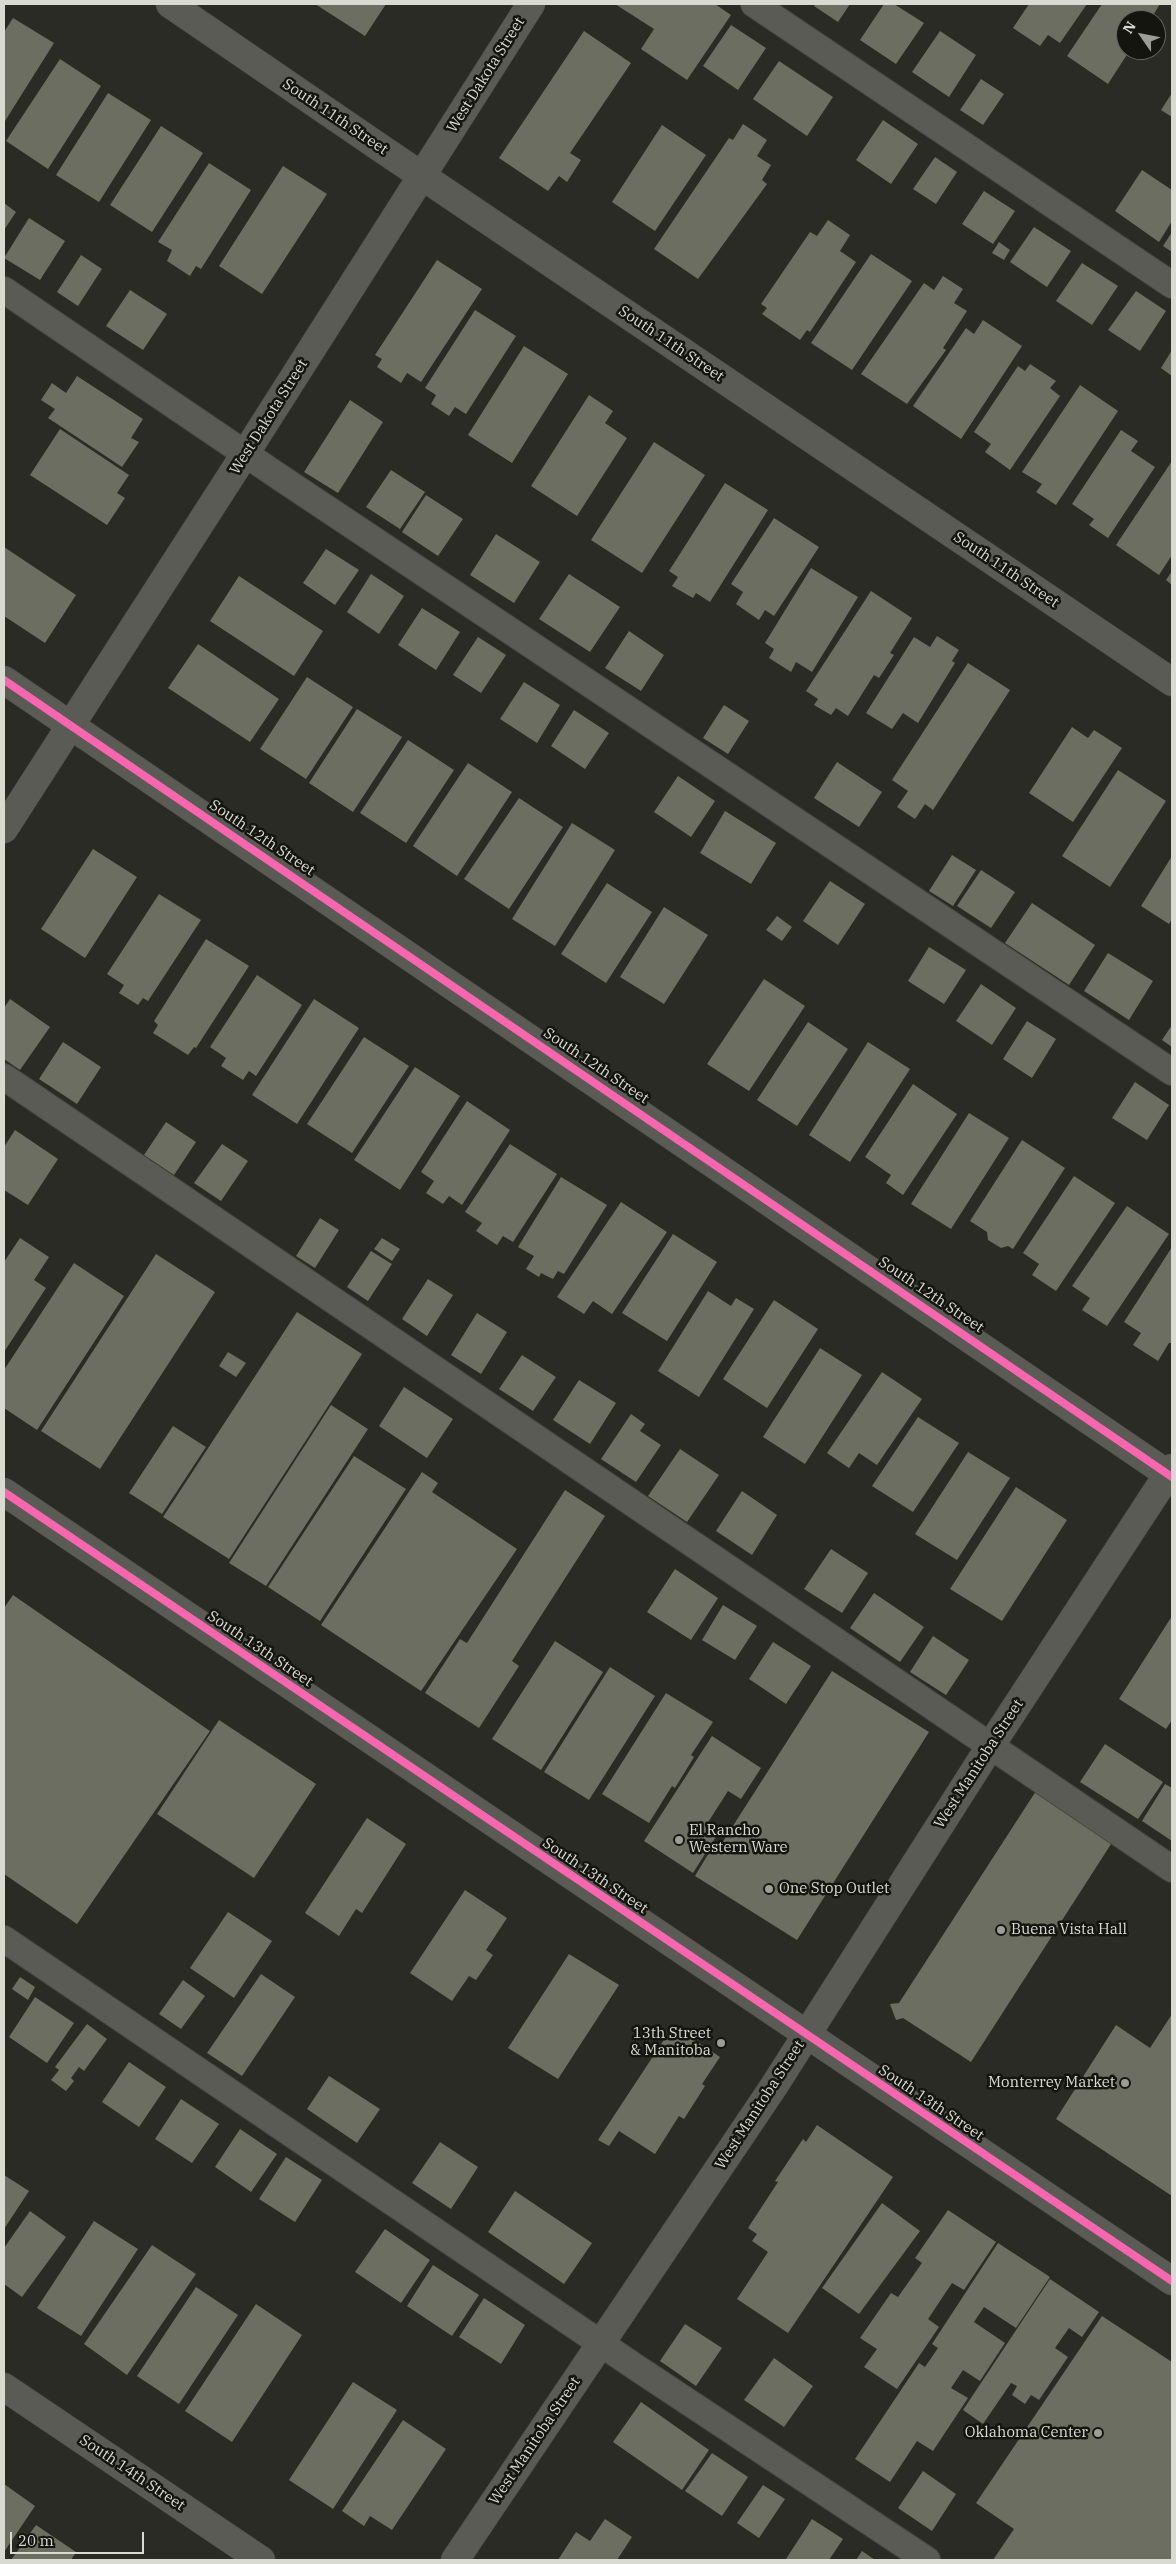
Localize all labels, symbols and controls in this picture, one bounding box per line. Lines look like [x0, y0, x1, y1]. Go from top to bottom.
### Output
north arrow [1116, 10, 1166, 60]
street label: West Dakota Street [443, 14, 529, 136]
text: N [1119, 18, 1140, 37]
street label: South 11th Street [279, 75, 391, 159]
street label: South 11th Street [615, 302, 727, 386]
street label: West Dakota Street [226, 356, 312, 478]
street label: South 11th Street [950, 528, 1062, 612]
street label: South 12th Street [206, 796, 318, 880]
street label: South 12th Street [540, 1024, 652, 1108]
street label: South 12th Street [875, 1253, 987, 1337]
street label: South 13th Street [204, 1607, 316, 1691]
street label: West Manitoba Street [931, 1696, 1027, 1832]
place label: El Rancho Western Ware [689, 1822, 788, 1857]
street label: South 13th Street [539, 1834, 651, 1918]
marker: El Rancho Western Ware [673, 1834, 685, 1846]
place label: One Stop Outlet [779, 1880, 889, 1898]
marker: One Stop Outlet [763, 1883, 775, 1895]
place label: Buena Vista Hall [1011, 1921, 1127, 1939]
marker: Buena Vista Hall [995, 1924, 1007, 1936]
place label: 13th Street & Manitoba [630, 2025, 711, 2060]
street label: West Manitoba Street [712, 2037, 808, 2173]
marker: 13th Street & Manitoba [715, 2037, 727, 2049]
street label: South 13th Street [875, 2061, 987, 2145]
place label: Monterrey Market [988, 2074, 1115, 2092]
marker: Monterrey Market [1119, 2077, 1131, 2089]
street label: West Manitoba Street [486, 2374, 584, 2508]
place label: Oklahoma Center [965, 2424, 1088, 2442]
marker: Oklahoma Center [1092, 2427, 1104, 2439]
street label: South 14th Street [76, 2431, 188, 2515]
scale bar [12, 2522, 146, 2554]
text: 20 m [18, 2531, 54, 2550]

